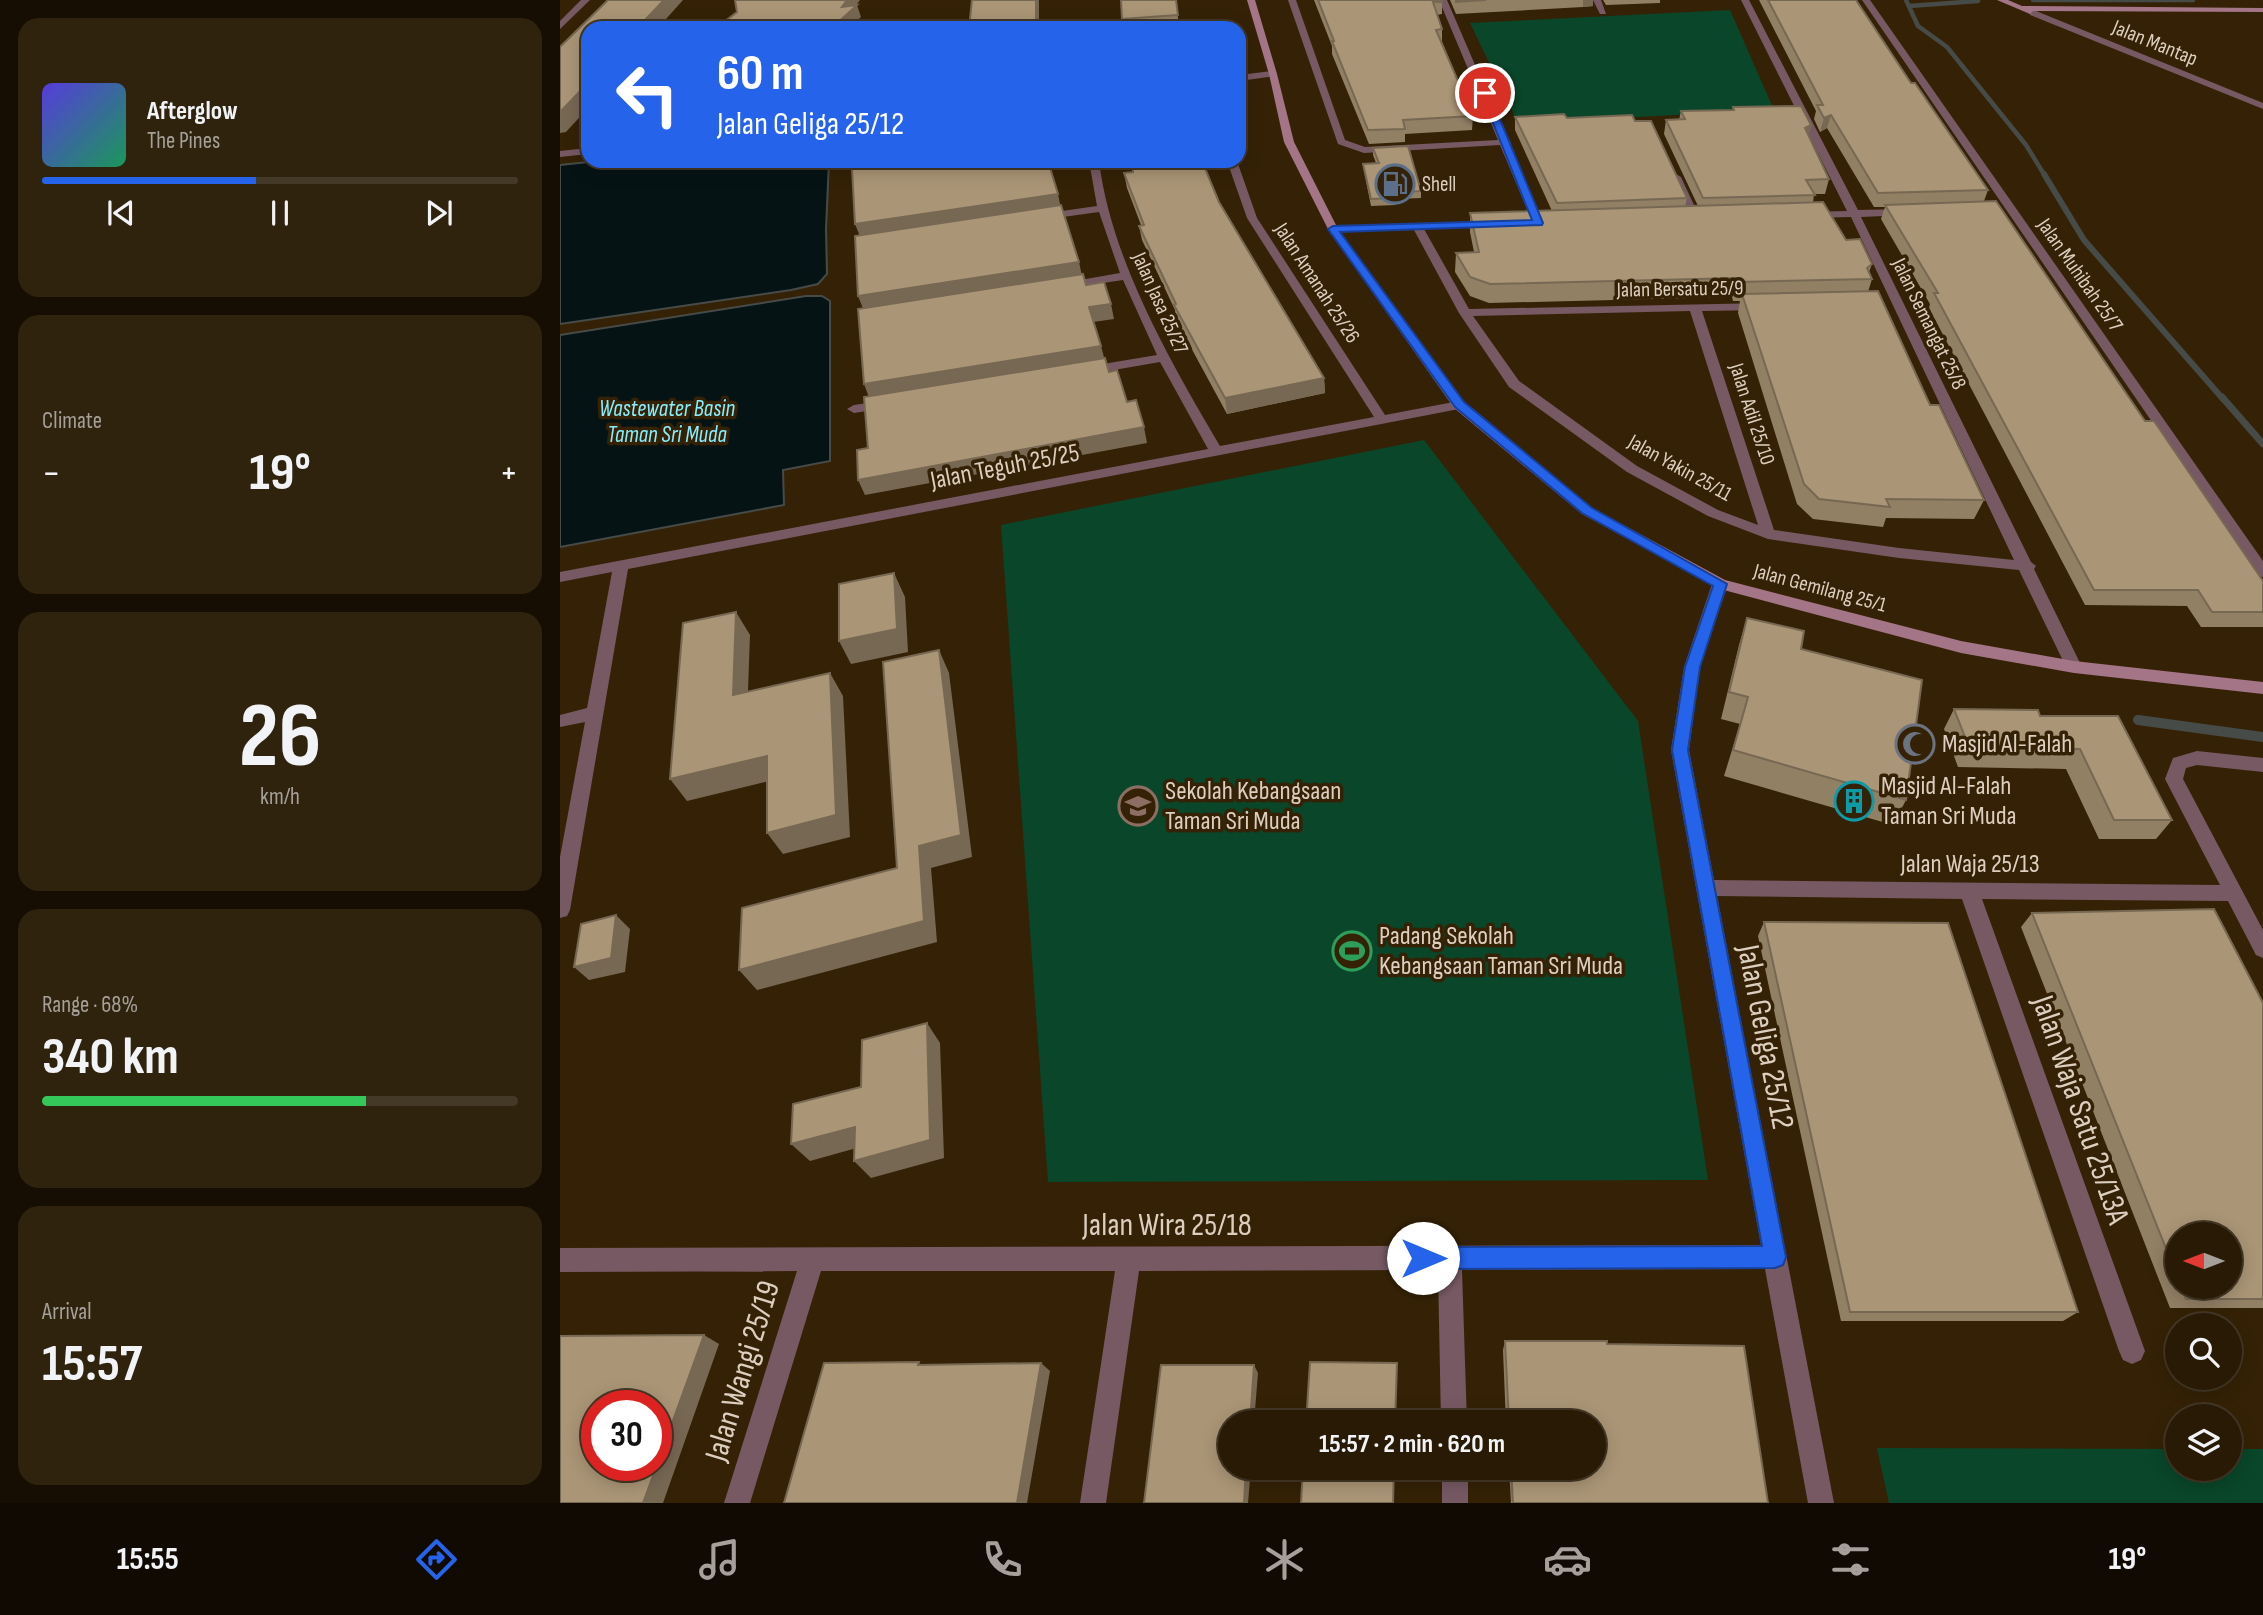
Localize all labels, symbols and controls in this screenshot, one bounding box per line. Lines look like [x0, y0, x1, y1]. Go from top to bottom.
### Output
street label: Jalan Mantap [2108, 14, 2201, 71]
text: 60 m [717, 45, 804, 104]
icon: left [602, 49, 693, 140]
pin [1455, 63, 1515, 123]
icon: arrive [1466, 74, 1504, 112]
text: Afterglow [147, 96, 238, 127]
text: Jalan Geliga 25/12 [717, 105, 904, 144]
text: The Pines [147, 127, 220, 155]
fuel station icon: Shell [1374, 163, 1416, 205]
place label: Shell [1422, 172, 1456, 197]
icon: previous [102, 194, 140, 232]
icon: pause [261, 194, 299, 232]
icon: next [420, 194, 458, 232]
street label: Jalan Muhibah 25/7 [2031, 213, 2129, 337]
street label: Jalan Amanah 25/26 [1268, 217, 1365, 348]
street label: Jalan Jasa 25/27 [1126, 248, 1194, 358]
street label: Jalan Semangat 25/8 [1886, 253, 1972, 394]
street label: Jalan Bersatu 25/9 [1615, 275, 1744, 303]
street label: Jalan Adil 25/10 [1724, 359, 1780, 468]
water label: Wastewater Basin Taman Sri Muda [599, 395, 735, 449]
text: Climate [42, 407, 102, 435]
street label: Jalan Yakin 25/11 [1623, 429, 1737, 507]
street label: Jalan Teguh 25/25 [927, 437, 1082, 497]
text: 19° [249, 442, 311, 505]
text: − [42, 451, 61, 496]
text: + [499, 451, 518, 496]
street label: Jalan Gemilang 25/1 [1750, 558, 1890, 618]
text: 26 [239, 683, 321, 792]
mosque icon: Masjid Al-Falah [1894, 723, 1936, 765]
place label: Masjid Al-Falah [1942, 729, 2073, 760]
place label: Masjid Al-Falah Taman Sri Muda [1881, 771, 2017, 832]
place label: Sekolah Kebangsaan Taman Sri Muda [1165, 776, 1341, 837]
building icon: Masjid Al-Falah Taman Sri Muda [1833, 780, 1875, 822]
text: km/h [260, 783, 300, 811]
school or university icon: Sekolah Kebangsaan Taman Sri Muda [1117, 785, 1159, 827]
street label: Jalan Waja 25/13 [1899, 849, 2040, 880]
place label: Padang Sekolah Kebangsaan Taman Sri Muda [1379, 921, 1623, 982]
sports icon: Padang Sekolah Kebangsaan Taman Sri Muda [1331, 930, 1373, 972]
street label: Jalan Geliga 25/12 [1728, 940, 1802, 1133]
street label: Jalan Waja Satu 25/13A [2022, 990, 2137, 1230]
text: Range · 68% [42, 991, 138, 1019]
text: 340 km [42, 1026, 179, 1089]
street label: Jalan Wira 25/18 [1081, 1206, 1252, 1245]
position arrow [1386, 1221, 1460, 1295]
north arrow [2165, 1222, 2242, 1298]
map controls [2165, 1222, 2242, 1481]
street label: Jalan Wangi 25/19 [697, 1276, 789, 1467]
text: Arrival [42, 1298, 91, 1326]
button: search [2165, 1313, 2242, 1390]
text: 15:57 [42, 1333, 142, 1396]
speed limit sign: 30 [581, 1390, 672, 1481]
button: layers [2165, 1404, 2242, 1481]
text: 15:57 · 2 min · 620 m [1319, 1429, 1505, 1460]
icon: directions [412, 1535, 461, 1584]
icon: music [695, 1535, 744, 1584]
icon: phone [978, 1535, 1027, 1584]
icon: climate [1260, 1535, 1309, 1584]
icon: car [1543, 1535, 1592, 1584]
icon: filters [1826, 1535, 1875, 1584]
text: 15:55 [117, 1540, 179, 1579]
text: 19° [2108, 1540, 2146, 1579]

